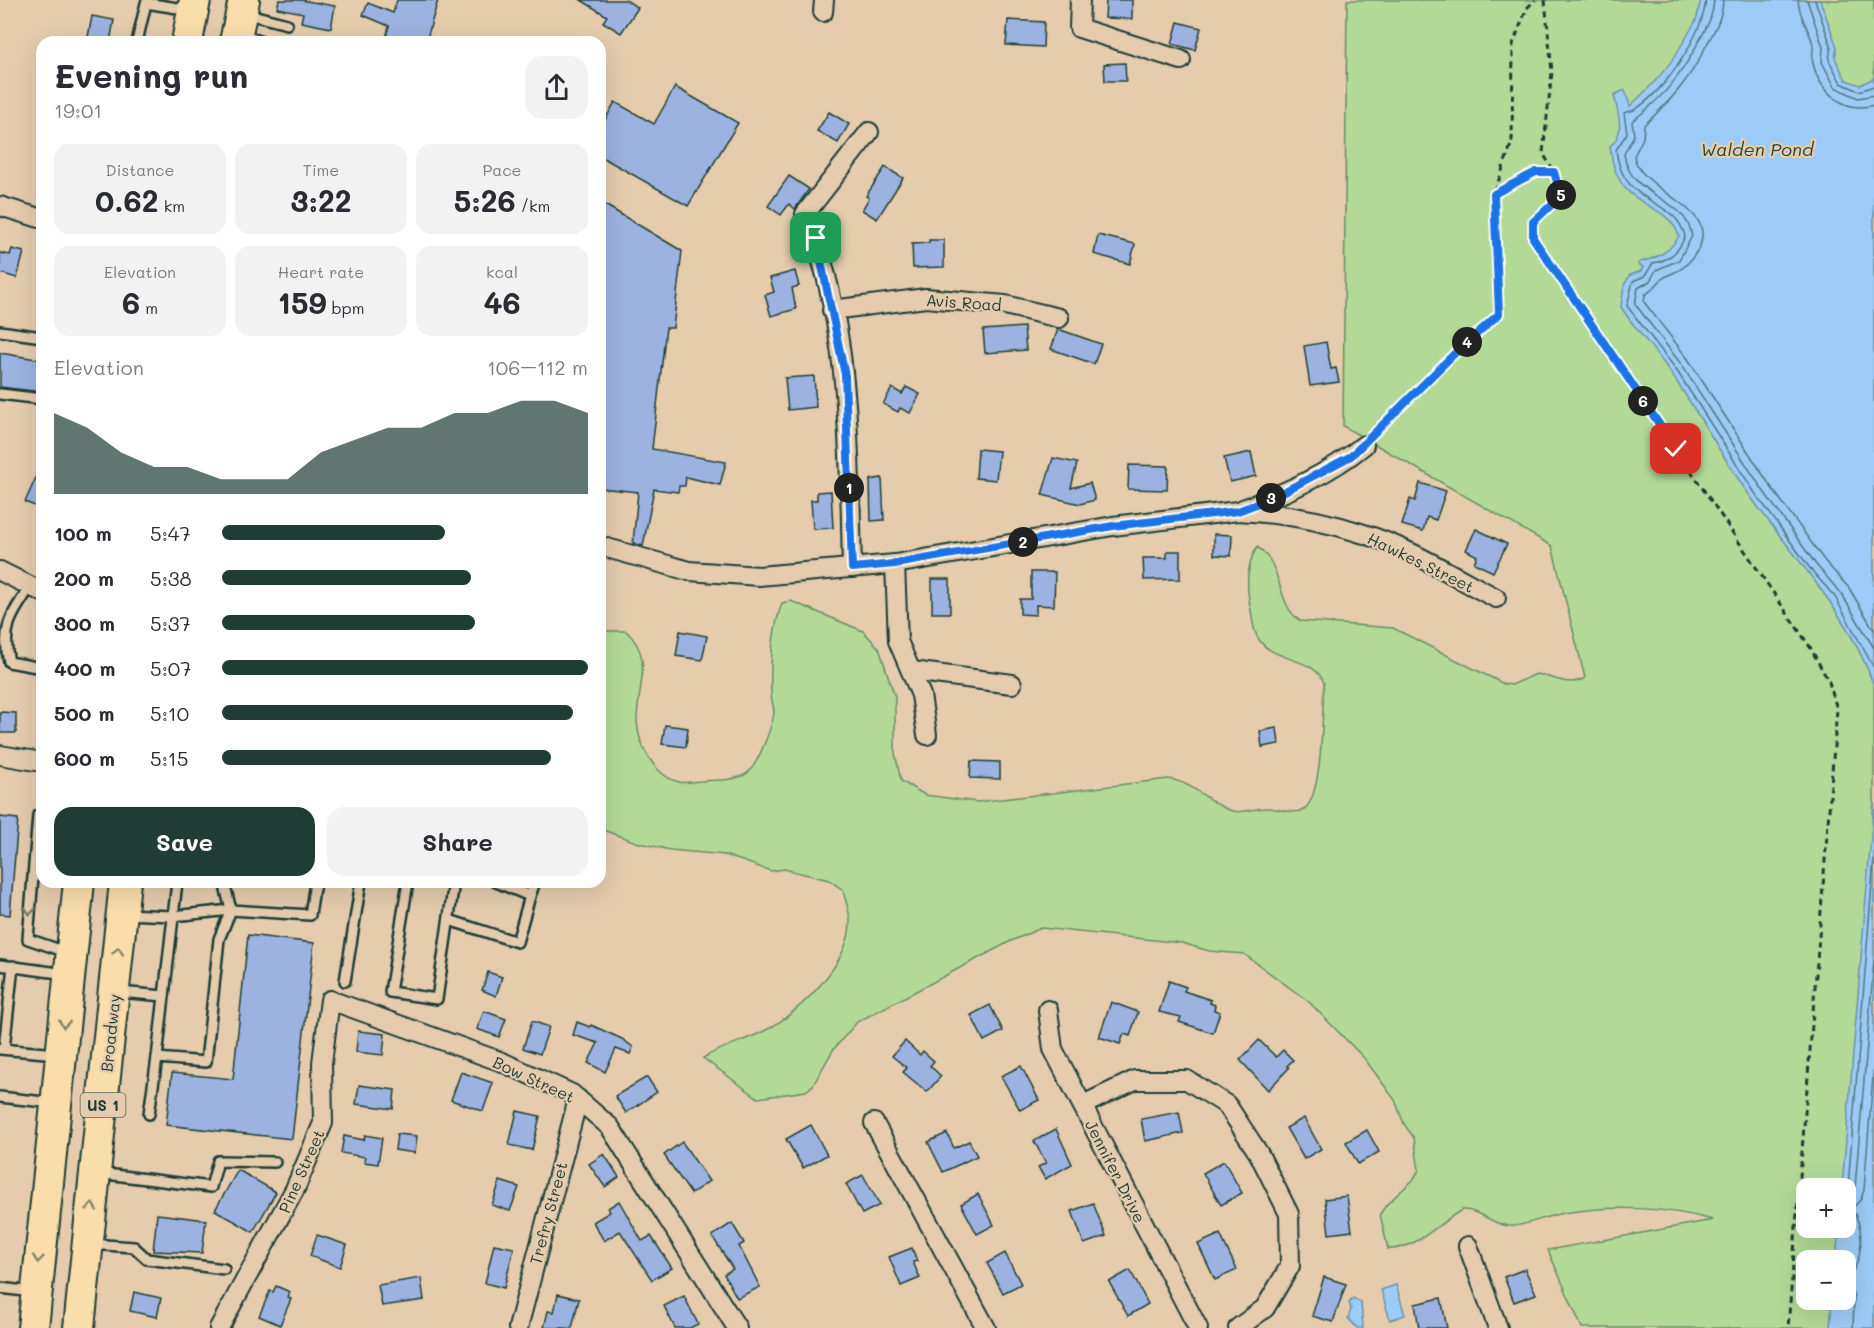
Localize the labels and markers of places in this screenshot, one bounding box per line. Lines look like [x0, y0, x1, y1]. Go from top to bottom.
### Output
pin: 5 [1546, 180, 1576, 210]
pin [790, 212, 841, 263]
pin: 4 [1452, 327, 1482, 357]
pin: 6 [1628, 386, 1658, 416]
pin [1650, 423, 1701, 474]
pin: 1 [834, 473, 864, 503]
pin: 3 [1256, 483, 1286, 513]
pin: 2 [1008, 527, 1038, 557]

